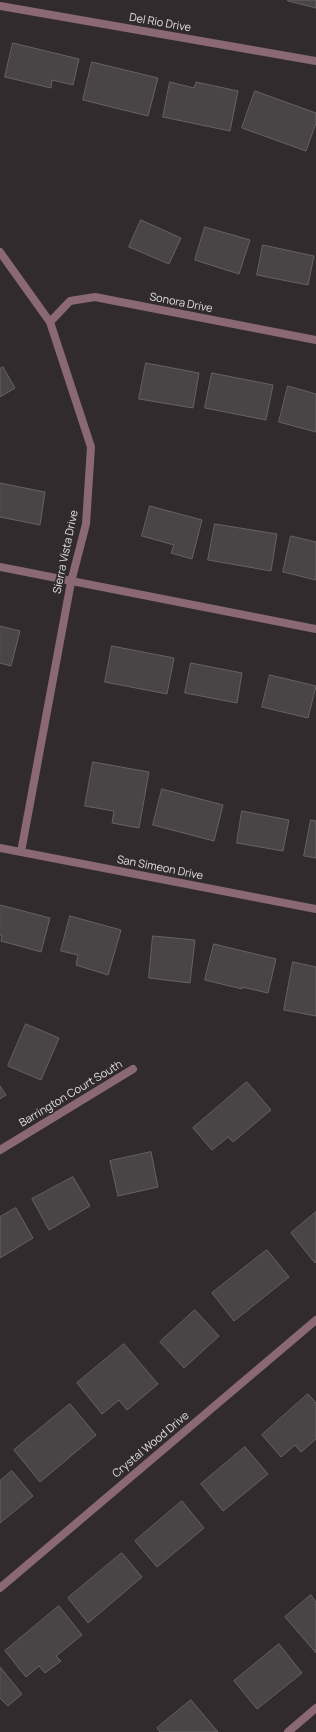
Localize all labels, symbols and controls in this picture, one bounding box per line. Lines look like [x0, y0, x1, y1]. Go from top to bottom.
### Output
street label: Del Rio Drive [128, 11, 192, 35]
street label: Sonora Drive [148, 290, 214, 316]
street label: Sierra Vista Drive [51, 509, 81, 595]
street label: San Simeon Drive [116, 853, 204, 883]
street label: Barrington Court South [17, 1058, 125, 1130]
street label: Crystal Wood Drive [110, 1409, 192, 1481]

